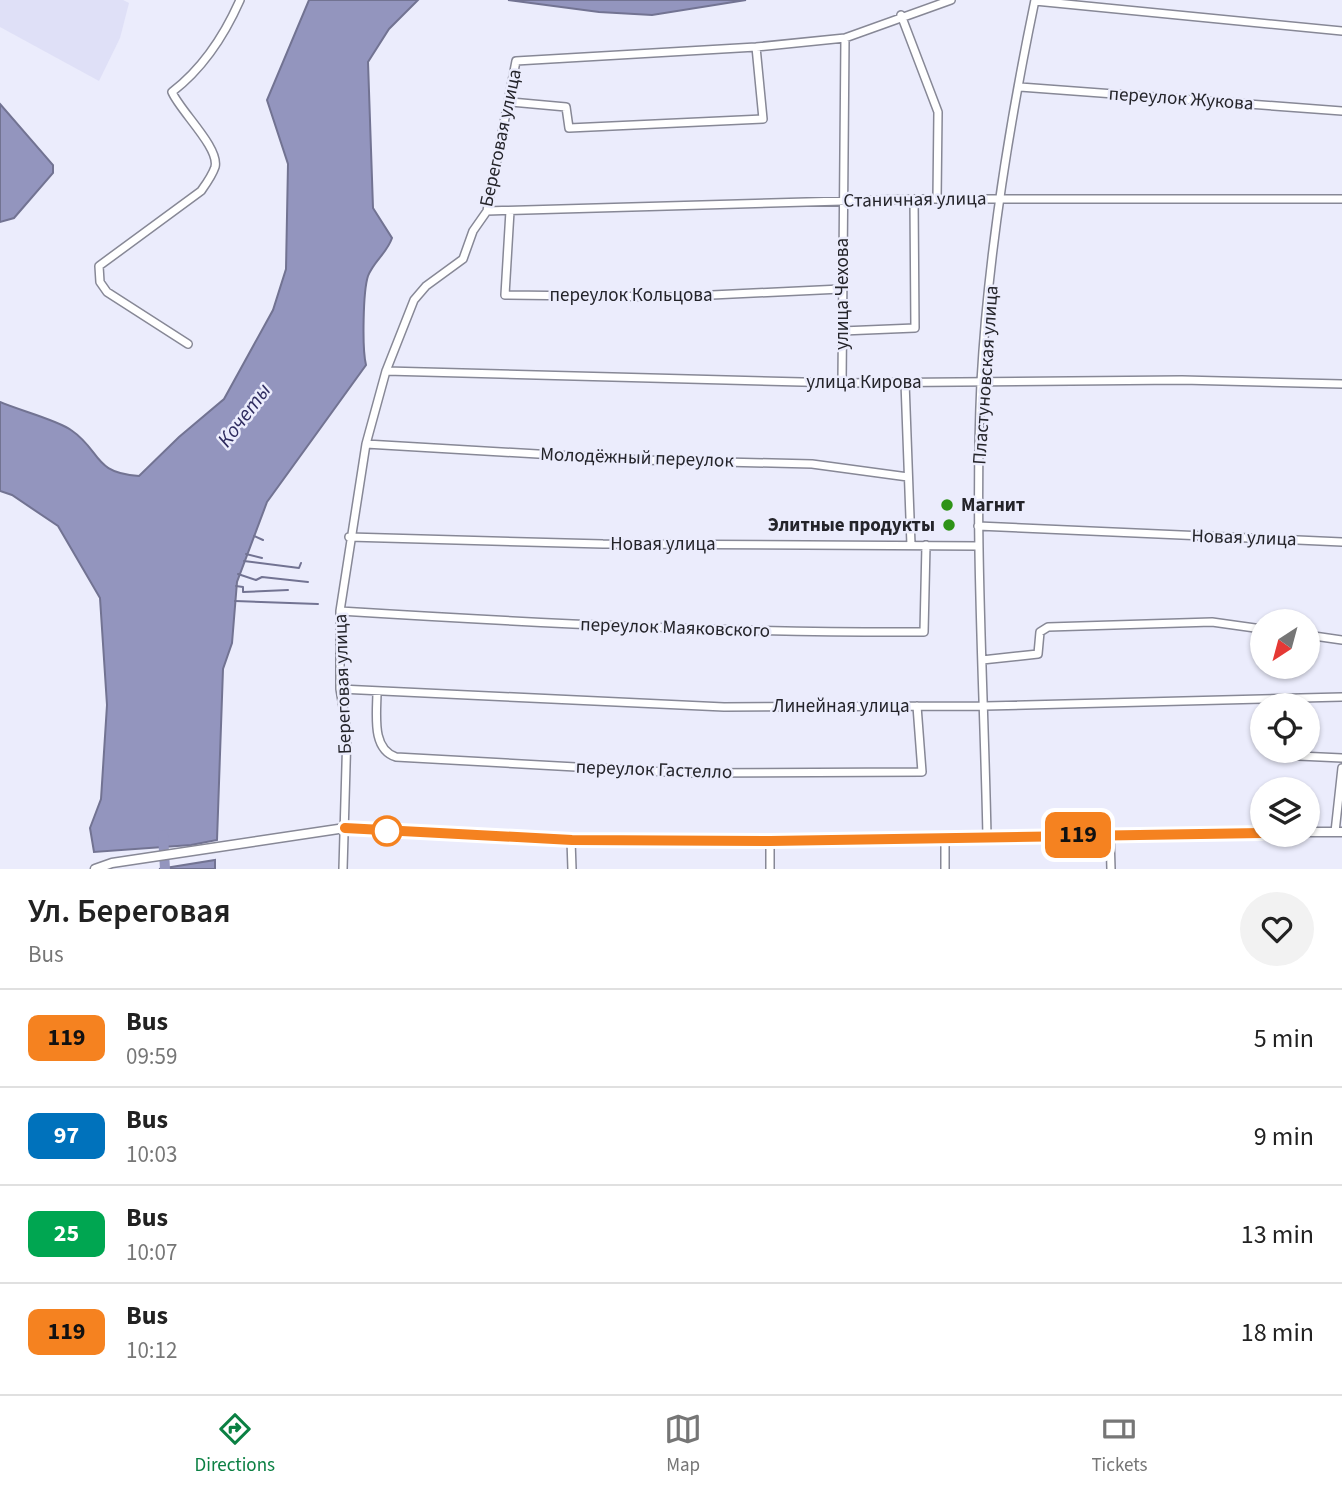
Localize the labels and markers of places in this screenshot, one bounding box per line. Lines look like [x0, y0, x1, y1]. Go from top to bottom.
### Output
place label: Магнит [961, 492, 1025, 519]
marker: Магнит [939, 497, 955, 513]
place label: Элитные продукты [768, 512, 935, 539]
marker: Элитные продукты [941, 517, 957, 533]
unlabelled marker [372, 816, 402, 846]

